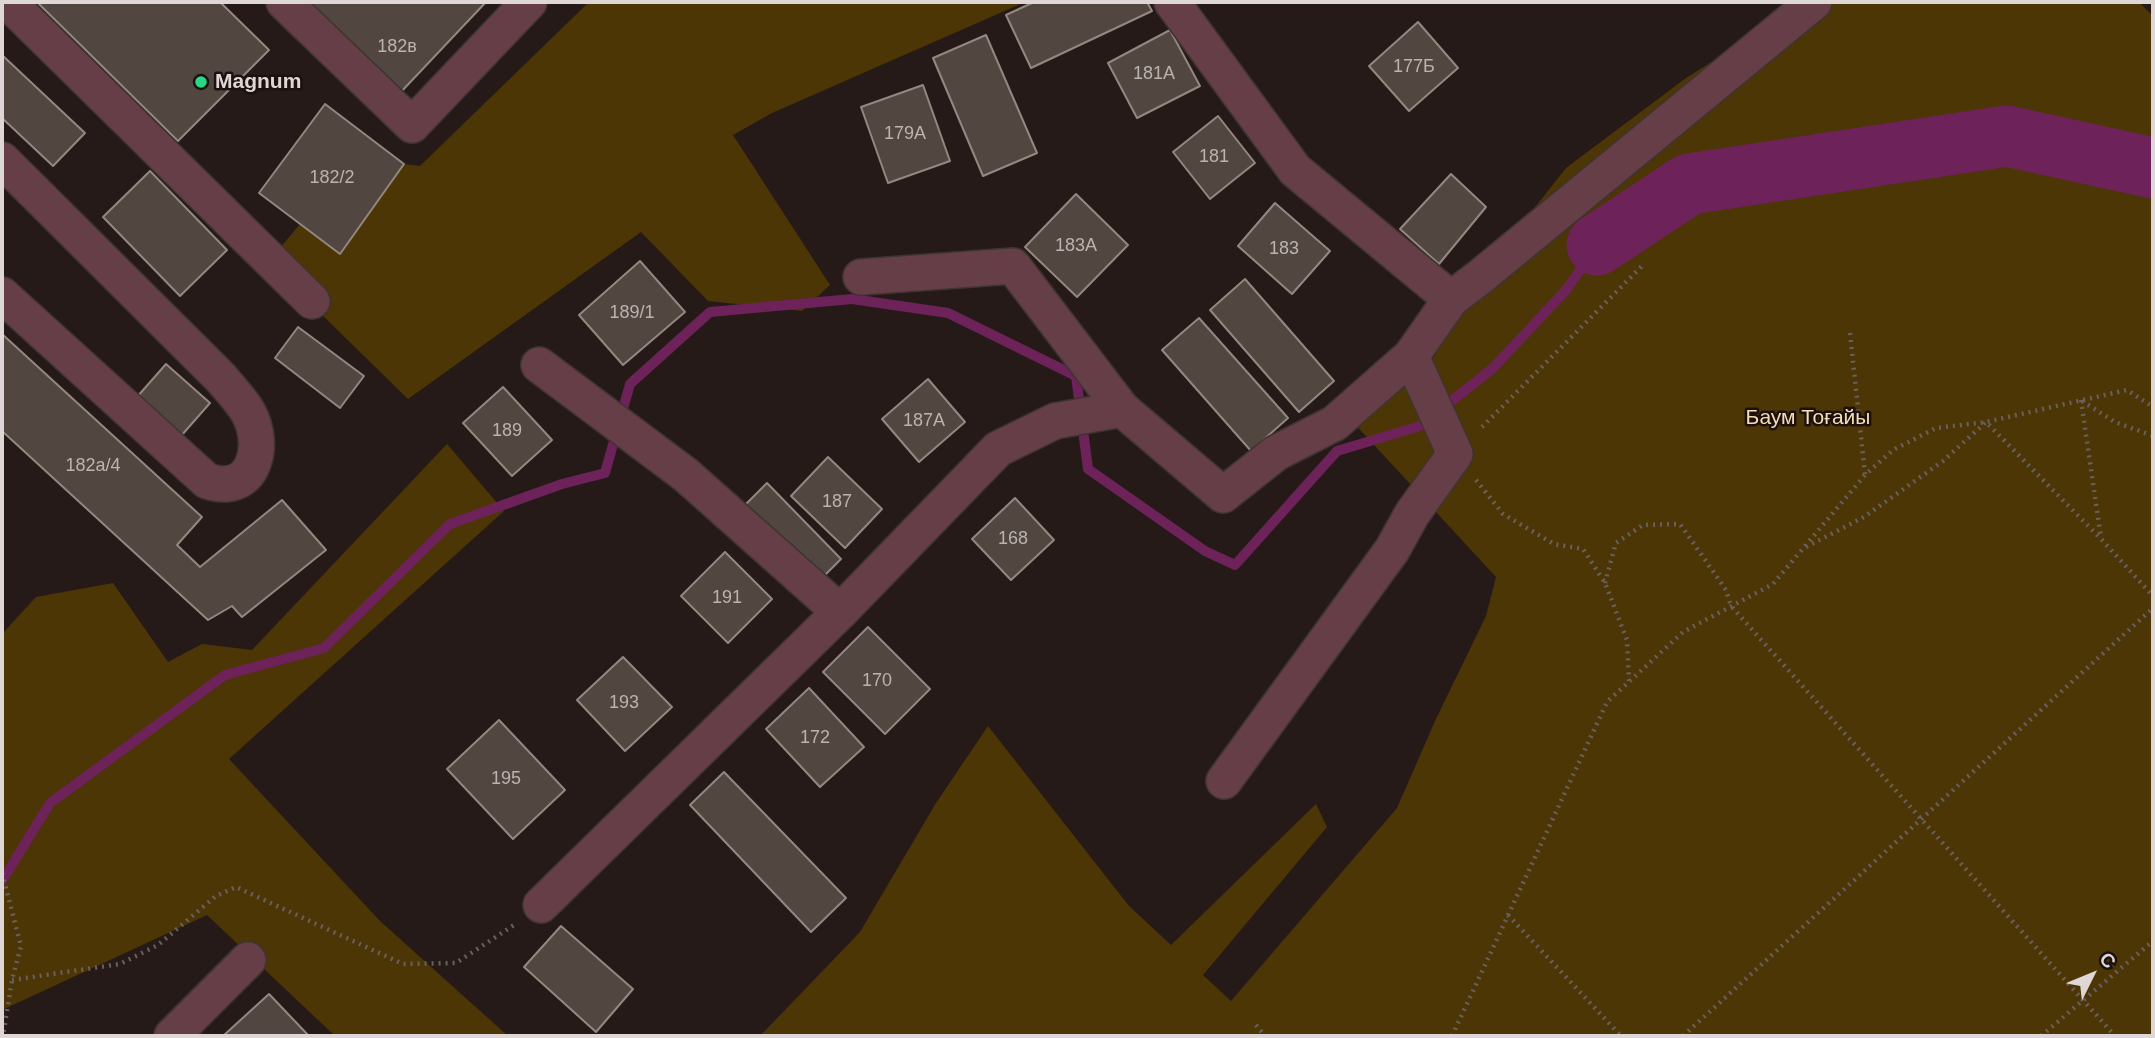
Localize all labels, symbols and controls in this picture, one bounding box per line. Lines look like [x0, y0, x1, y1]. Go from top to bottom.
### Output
house number: 182в [377, 36, 417, 58]
house number: 177Б [1393, 56, 1435, 78]
house number: 181А [1133, 63, 1175, 85]
place label: Magnum [215, 69, 301, 95]
marker: Magnum [193, 74, 209, 90]
house number: 179А [884, 123, 926, 145]
house number: 181 [1199, 146, 1229, 168]
house number: 182/2 [309, 167, 355, 189]
house number: 183А [1055, 235, 1097, 257]
house number: 183 [1269, 238, 1299, 260]
house number: 189/1 [609, 302, 655, 324]
park label: Баум Тоғайы [1746, 405, 1870, 431]
house number: 187А [903, 410, 945, 432]
house number: 189 [492, 420, 522, 442]
house number: 182а/4 [65, 455, 121, 477]
house number: 187 [822, 491, 852, 513]
house number: 168 [998, 528, 1028, 550]
house number: 191 [712, 587, 742, 609]
house number: 170 [862, 670, 892, 692]
house number: 193 [609, 692, 639, 714]
house number: 172 [800, 727, 830, 749]
house number: 195 [491, 768, 521, 790]
north arrow [2057, 940, 2127, 1010]
text: С [2095, 948, 2120, 973]

